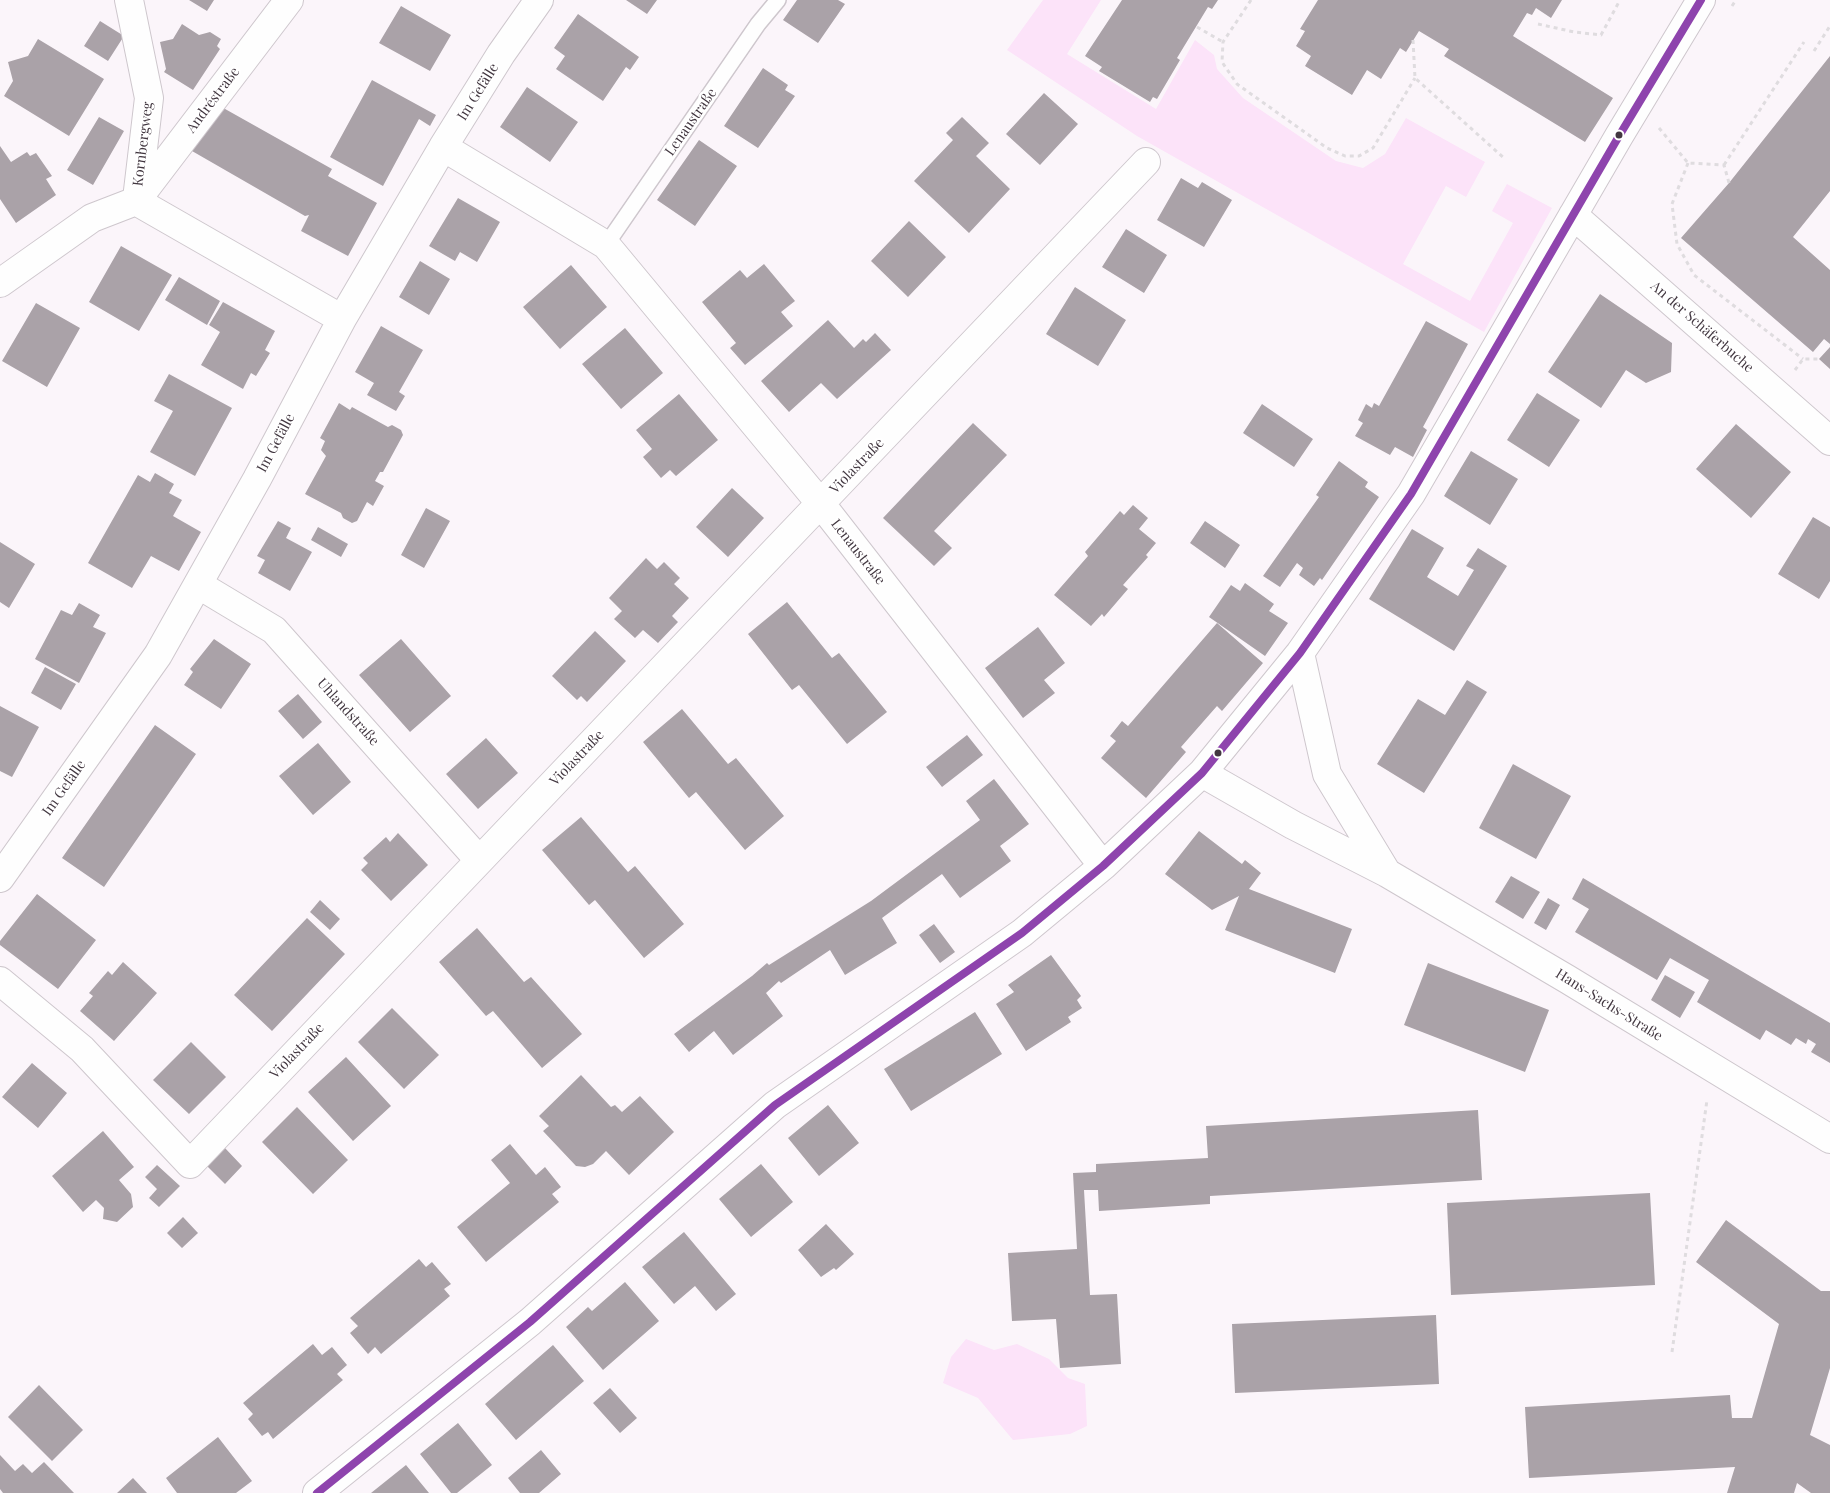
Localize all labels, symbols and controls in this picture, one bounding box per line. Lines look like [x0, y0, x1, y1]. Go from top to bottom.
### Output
street label: Im Gefälle [454, 60, 502, 124]
street label: Andréstraße [183, 64, 243, 136]
street label: Lenaustraße [662, 85, 720, 159]
street label: Kornbergweg [129, 101, 157, 187]
unlabelled marker [1614, 130, 1624, 140]
street label: An der Schäferbuche [1647, 278, 1757, 376]
street label: Im Gefälle [254, 411, 298, 475]
street label: Violastraße [826, 435, 888, 497]
street label: Lenaustraße [827, 516, 889, 588]
street label: Uhlandstraße [313, 675, 383, 749]
street label: Violastraße [546, 727, 608, 789]
unlabelled marker [1213, 748, 1223, 758]
street label: Im Gefälle [39, 757, 89, 819]
street label: Hans-Sachs-Straße [1552, 965, 1666, 1045]
street label: Violastraße [266, 1020, 328, 1082]

